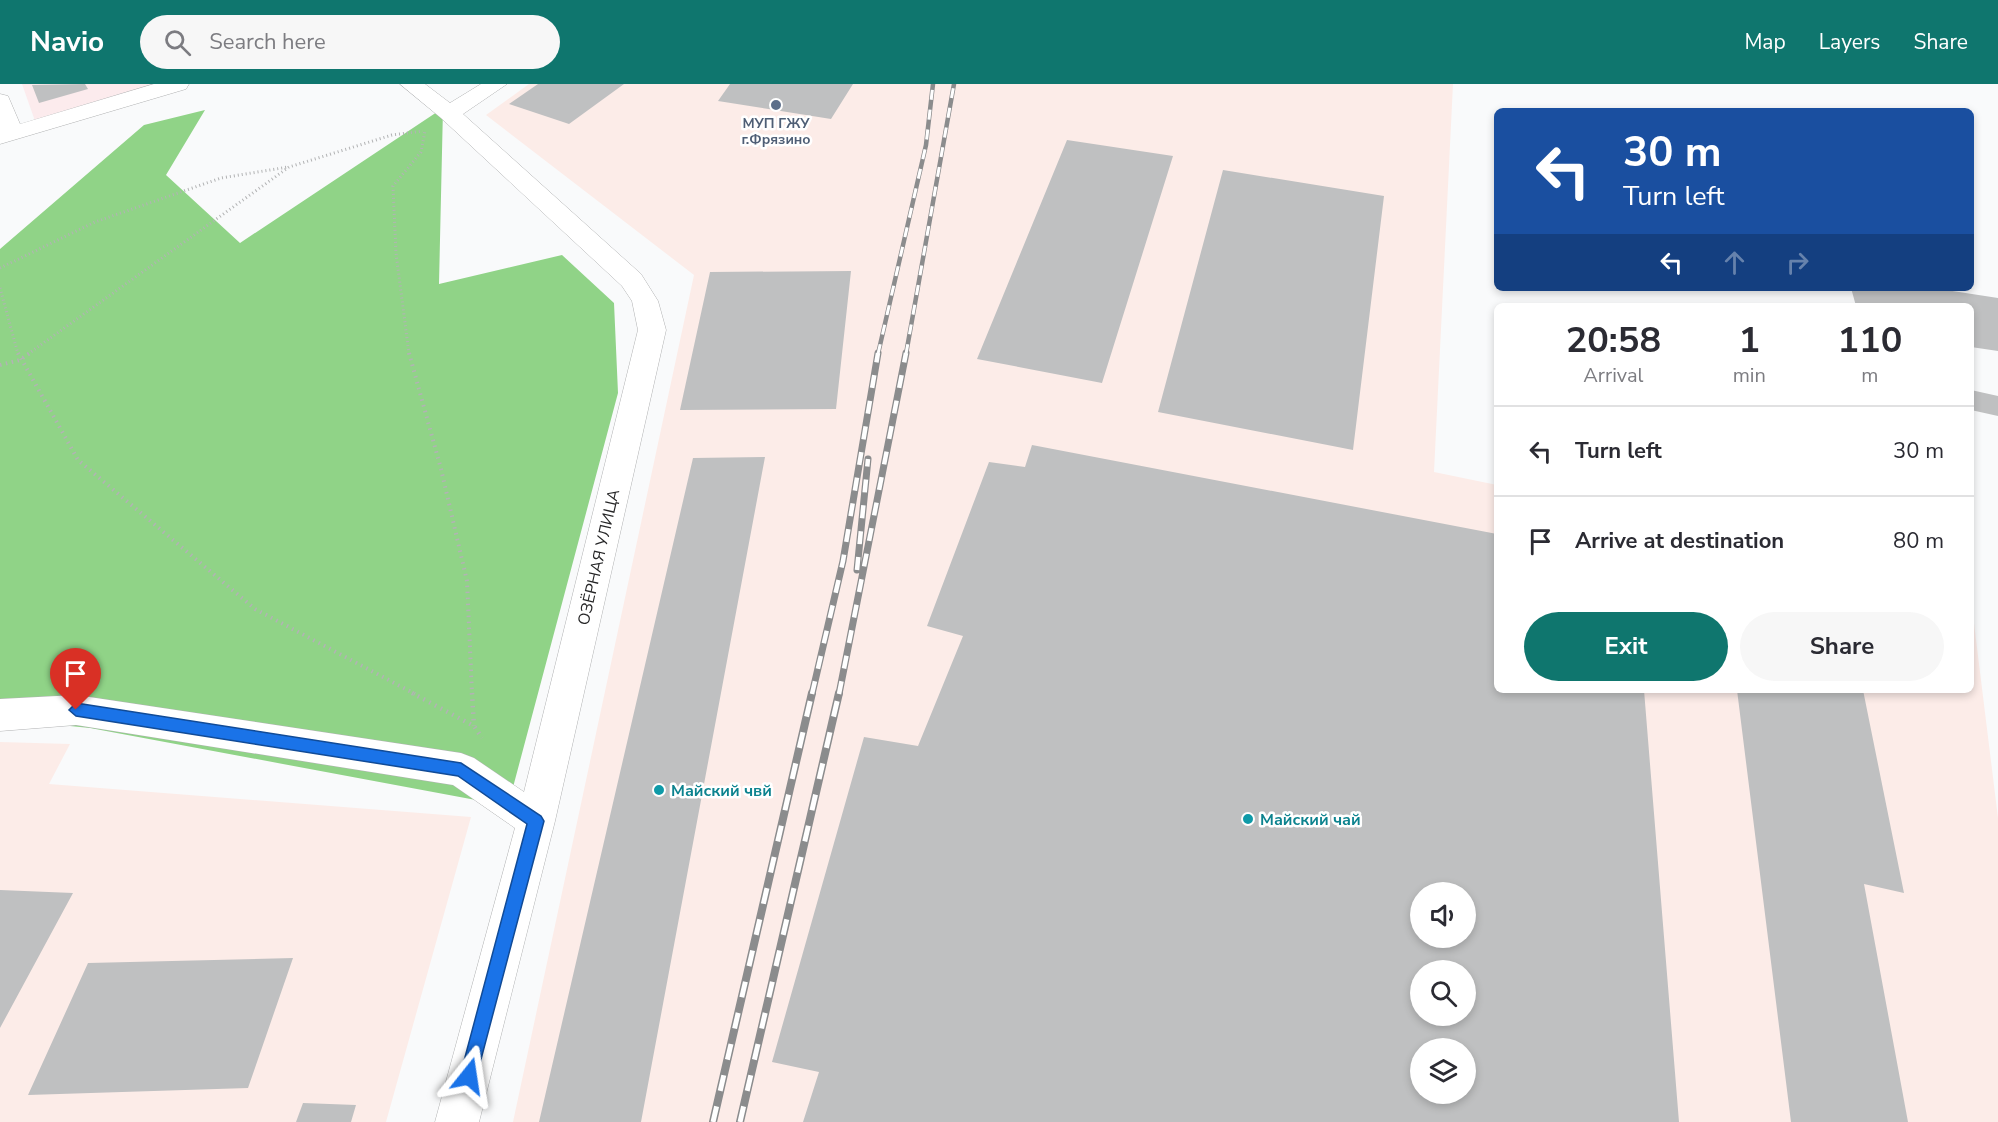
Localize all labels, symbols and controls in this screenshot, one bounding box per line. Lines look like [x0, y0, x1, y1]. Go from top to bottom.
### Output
search box [140, 15, 560, 69]
text: Navio [30, 23, 104, 61]
icon: search [161, 26, 194, 59]
text: Search here [209, 27, 326, 57]
text: Map [1744, 28, 1786, 56]
text: Layers [1819, 28, 1880, 56]
text: Share [1913, 28, 1968, 56]
marker: МУП ГЖУ г.Фрязино [769, 98, 783, 112]
place label: МУП ГЖУ г.Фрязино [741, 114, 811, 149]
text: 30 m [1623, 124, 1722, 181]
icon: left [1524, 132, 1602, 210]
text: Turn left [1623, 178, 1724, 215]
icon: left [1655, 246, 1688, 279]
icon: ahead [1718, 246, 1751, 279]
icon: right [1781, 246, 1814, 279]
text: 20:58 [1566, 316, 1661, 365]
text: 1 [1738, 316, 1760, 365]
text: 110 [1837, 316, 1902, 365]
text: Arrival [1583, 362, 1643, 389]
text: min [1733, 362, 1766, 389]
text: m [1861, 362, 1878, 389]
icon: left [1524, 435, 1557, 468]
text: Turn left [1575, 436, 1662, 466]
text: 30 m [1893, 436, 1944, 466]
street label: ОЗЁРНАЯ УЛИЦА [573, 487, 625, 627]
icon: arrive [1524, 525, 1557, 558]
text: Arrive at destination [1575, 526, 1784, 556]
text: 80 m [1893, 526, 1944, 556]
button: Exit [1524, 612, 1728, 681]
button: Share [1740, 612, 1944, 681]
pin [50, 648, 101, 710]
icon: arrive [59, 657, 92, 690]
place label: Майский чвй [671, 780, 772, 802]
marker: Майский чвй [652, 783, 666, 797]
place label: Майский чай [1260, 809, 1361, 831]
marker: Майский чай [1241, 812, 1255, 826]
map controls [1410, 882, 1476, 1104]
button: sound [1410, 882, 1476, 948]
button: search [1410, 960, 1476, 1026]
button: layers [1410, 1038, 1476, 1104]
position arrow [437, 1044, 501, 1108]

